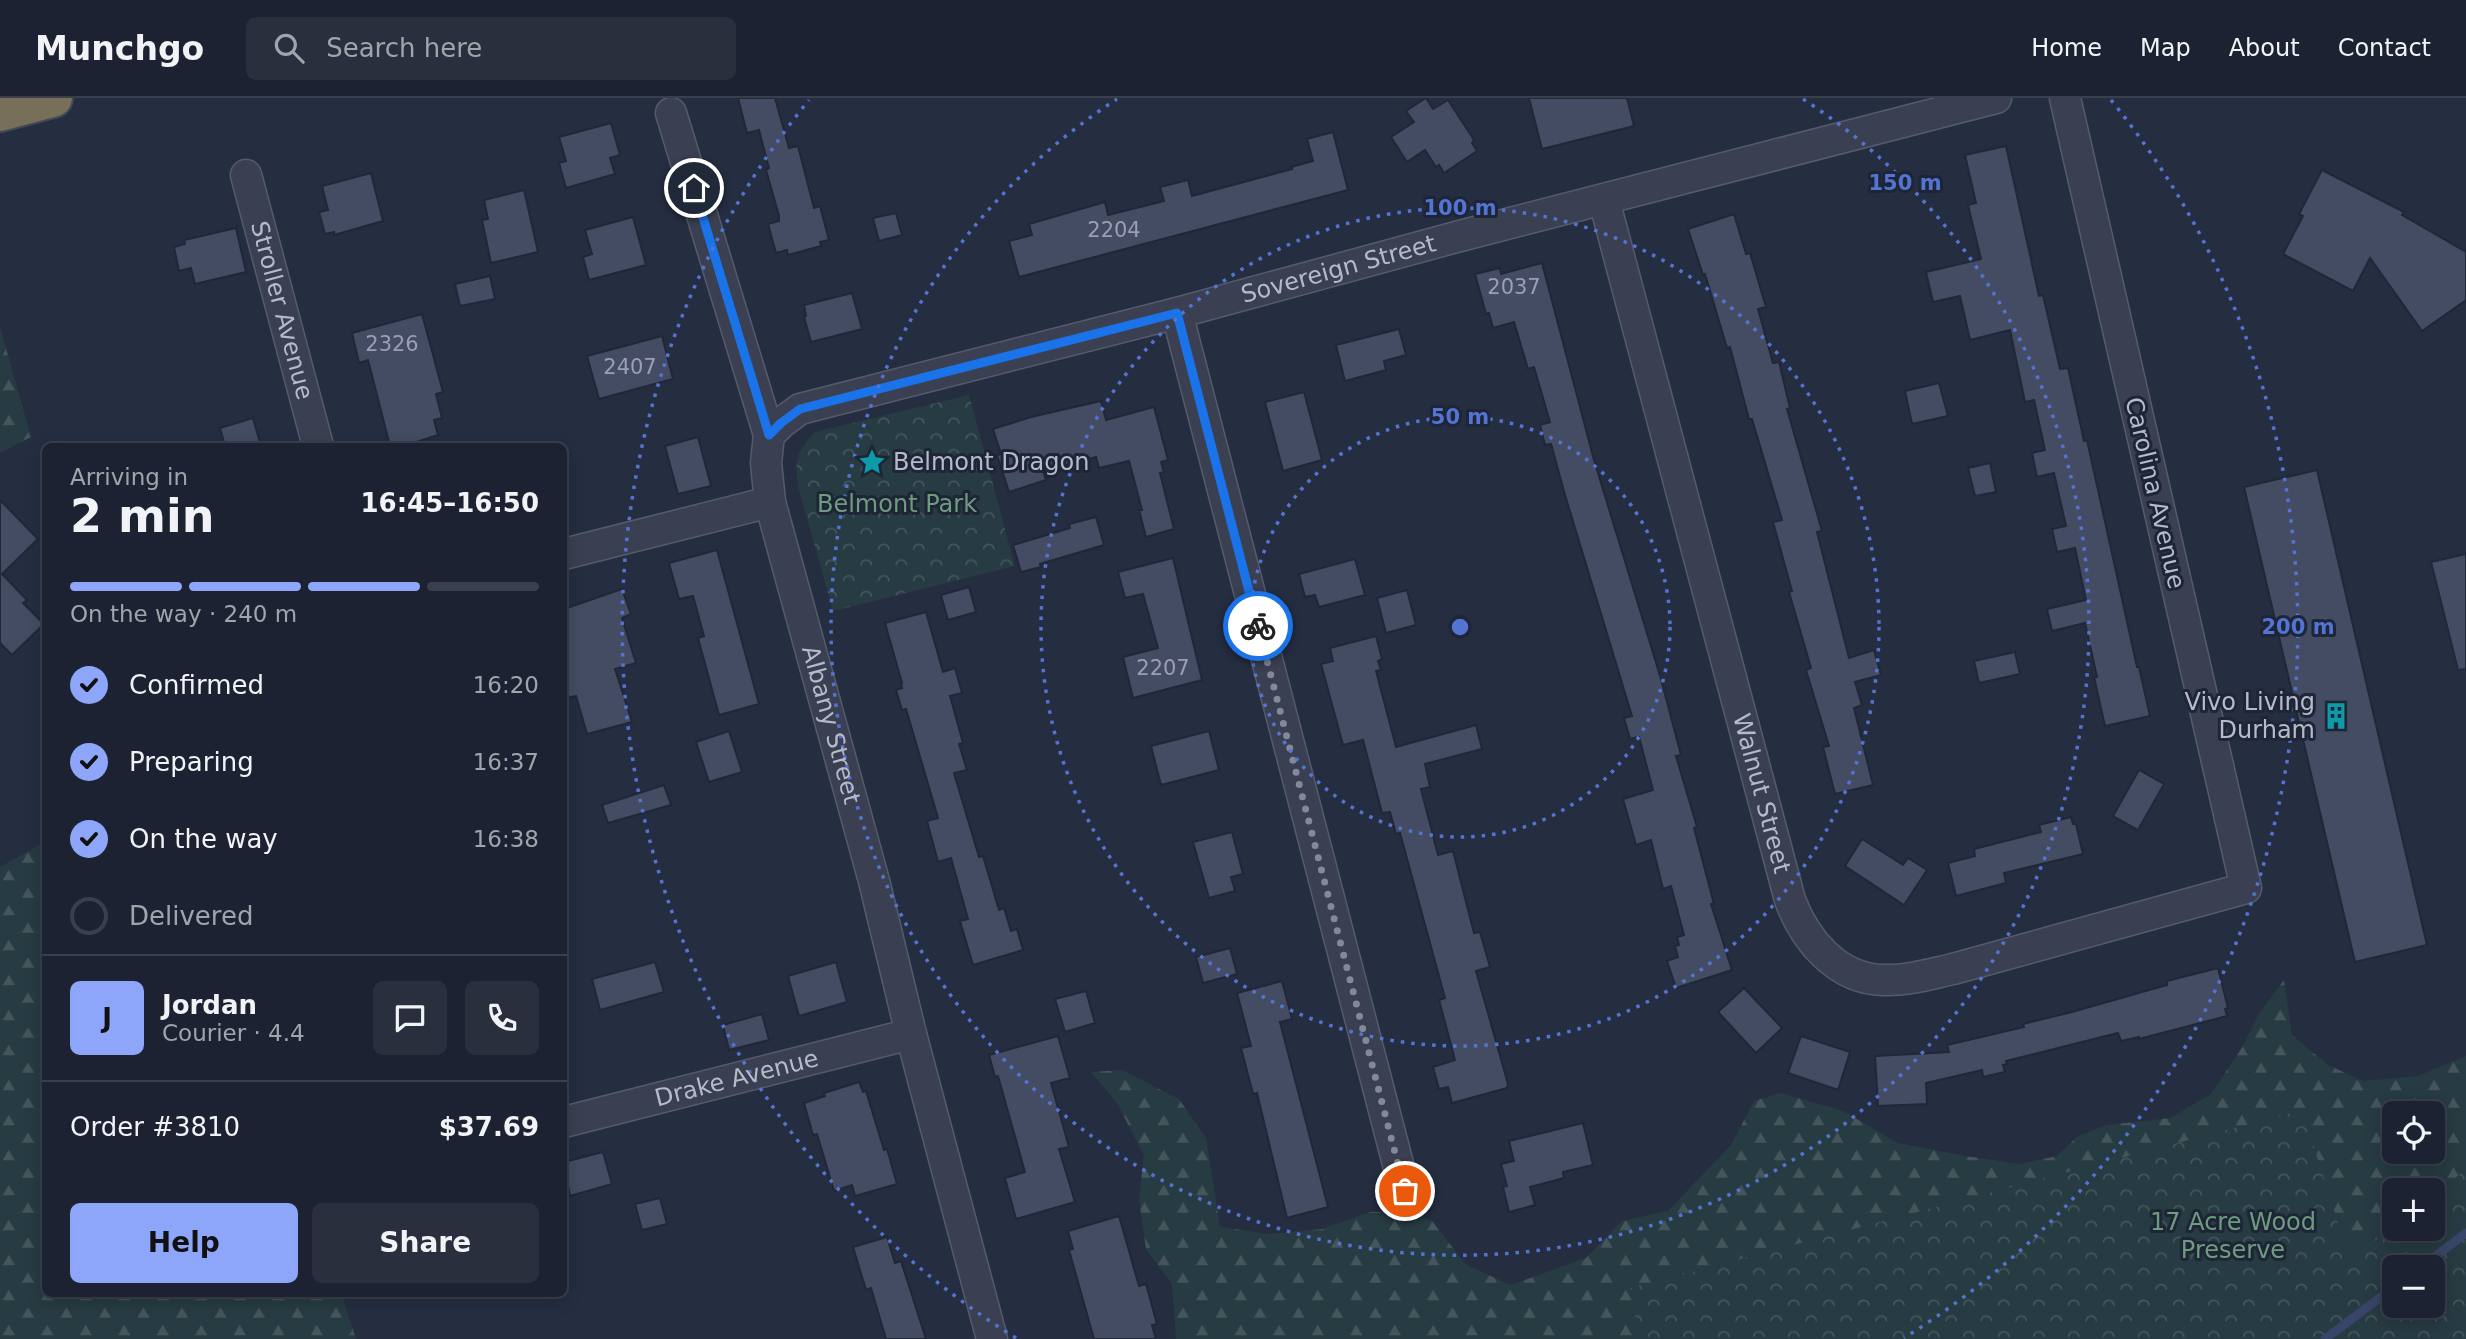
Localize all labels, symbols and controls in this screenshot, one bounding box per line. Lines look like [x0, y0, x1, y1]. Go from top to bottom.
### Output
search box [246, 17, 736, 80]
text: Munchgo [35, 29, 204, 68]
icon: search [270, 29, 308, 67]
text: Search here [326, 33, 482, 63]
text: Home [2031, 34, 2102, 62]
text: Map [2140, 34, 2191, 62]
text: About [2229, 34, 2300, 62]
text: Contact [2338, 34, 2431, 62]
pin [664, 158, 724, 218]
icon: home [675, 169, 713, 207]
text: 150 m [1868, 171, 1942, 195]
text: 100 m [1423, 196, 1497, 220]
street label: Stroller Avenue [245, 218, 319, 403]
house number: 2204 [1087, 218, 1141, 242]
street label: Sovereign Street [1238, 229, 1439, 309]
house number: 2037 [1487, 275, 1541, 299]
house number: 2326 [365, 332, 419, 356]
house number: 2407 [603, 355, 657, 379]
street label: Carolina Avenue [2119, 395, 2191, 591]
text: 50 m [1431, 405, 1489, 429]
place icon: Belmont Dragon [857, 447, 887, 477]
place label: Belmont Dragon [893, 448, 1089, 476]
text: Arriving in [70, 464, 188, 490]
text: 16:45–16:50 [360, 488, 539, 518]
text: 2 min [70, 489, 214, 543]
park label: Belmont Park [817, 490, 977, 518]
courier [1223, 591, 1293, 661]
text: On the way · 240 m [70, 601, 297, 627]
icon: bike [1239, 607, 1277, 645]
centre of rings [1448, 615, 1472, 639]
text: 200 m [2261, 615, 2335, 639]
street label: Albany Street [796, 642, 866, 807]
house number: 2207 [1136, 656, 1190, 680]
icon: check [70, 666, 108, 704]
text: Confirmed [129, 670, 264, 700]
text: 16:20 [473, 672, 539, 698]
place label: Vivo Living Durham [2185, 688, 2315, 744]
building icon: Vivo Living Durham [2321, 701, 2351, 731]
street label: Walnut Street [1727, 711, 1796, 876]
icon: check [70, 743, 108, 781]
text: Preparing [129, 747, 254, 777]
text: 16:37 [473, 749, 539, 775]
icon: check [70, 820, 108, 858]
text: On the way [129, 824, 278, 854]
text: 16:38 [473, 826, 539, 852]
text: Delivered [129, 901, 253, 931]
button: chat [373, 981, 447, 1055]
button: phone [465, 981, 539, 1055]
text: Jordan [162, 990, 257, 1020]
text: J [102, 1003, 112, 1033]
text: Courier · 4.4 [162, 1020, 305, 1046]
street label: Drake Avenue [652, 1044, 821, 1112]
map controls [2382, 1101, 2445, 1318]
button: locate [2382, 1101, 2445, 1164]
text: Order #3810 [70, 1112, 240, 1142]
text: $37.69 [439, 1112, 539, 1142]
pin [1375, 1161, 1435, 1221]
icon: bag [1386, 1172, 1424, 1210]
button: + [2382, 1178, 2445, 1241]
button: Help [70, 1203, 298, 1283]
button: Share [312, 1203, 539, 1283]
park label: 17 Acre Wood Preserve [2150, 1208, 2316, 1264]
button: − [2382, 1255, 2445, 1318]

